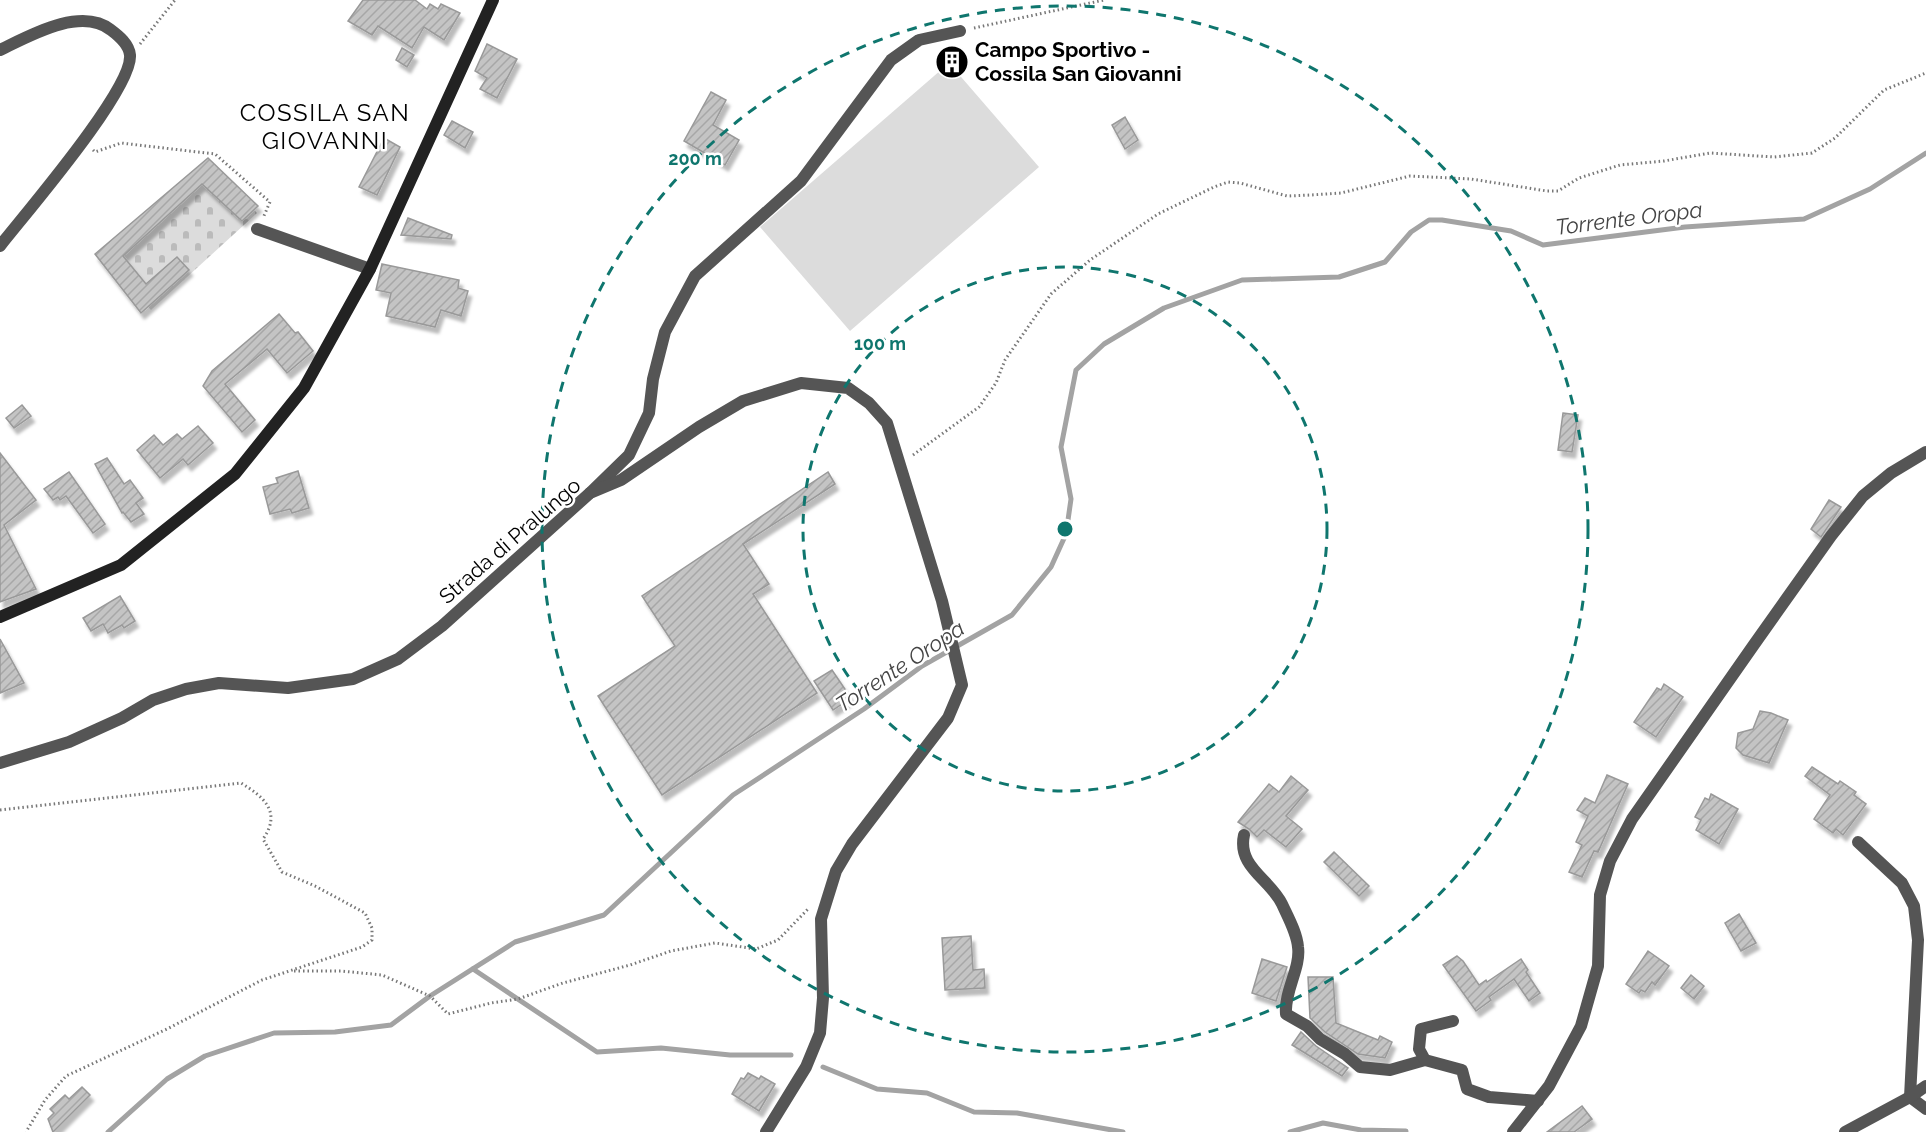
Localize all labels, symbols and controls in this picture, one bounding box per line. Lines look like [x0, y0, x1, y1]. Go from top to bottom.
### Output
place label: Campo Sportivo - Cossila San Giovanni [975, 37, 1182, 86]
building icon: Campo Sportivo - Cossila San Giovanni [934, 44, 970, 80]
district label: COSSILA SAN GIOVANNI [240, 98, 410, 155]
text: 200 m [668, 148, 722, 169]
water label: Torrente Oropa [1554, 196, 1704, 240]
text: 100 m [854, 333, 906, 354]
street label: Strada di Pralungo [434, 472, 585, 609]
centre of rings [1055, 519, 1075, 539]
water label: Torrente Oropa [831, 615, 969, 717]

